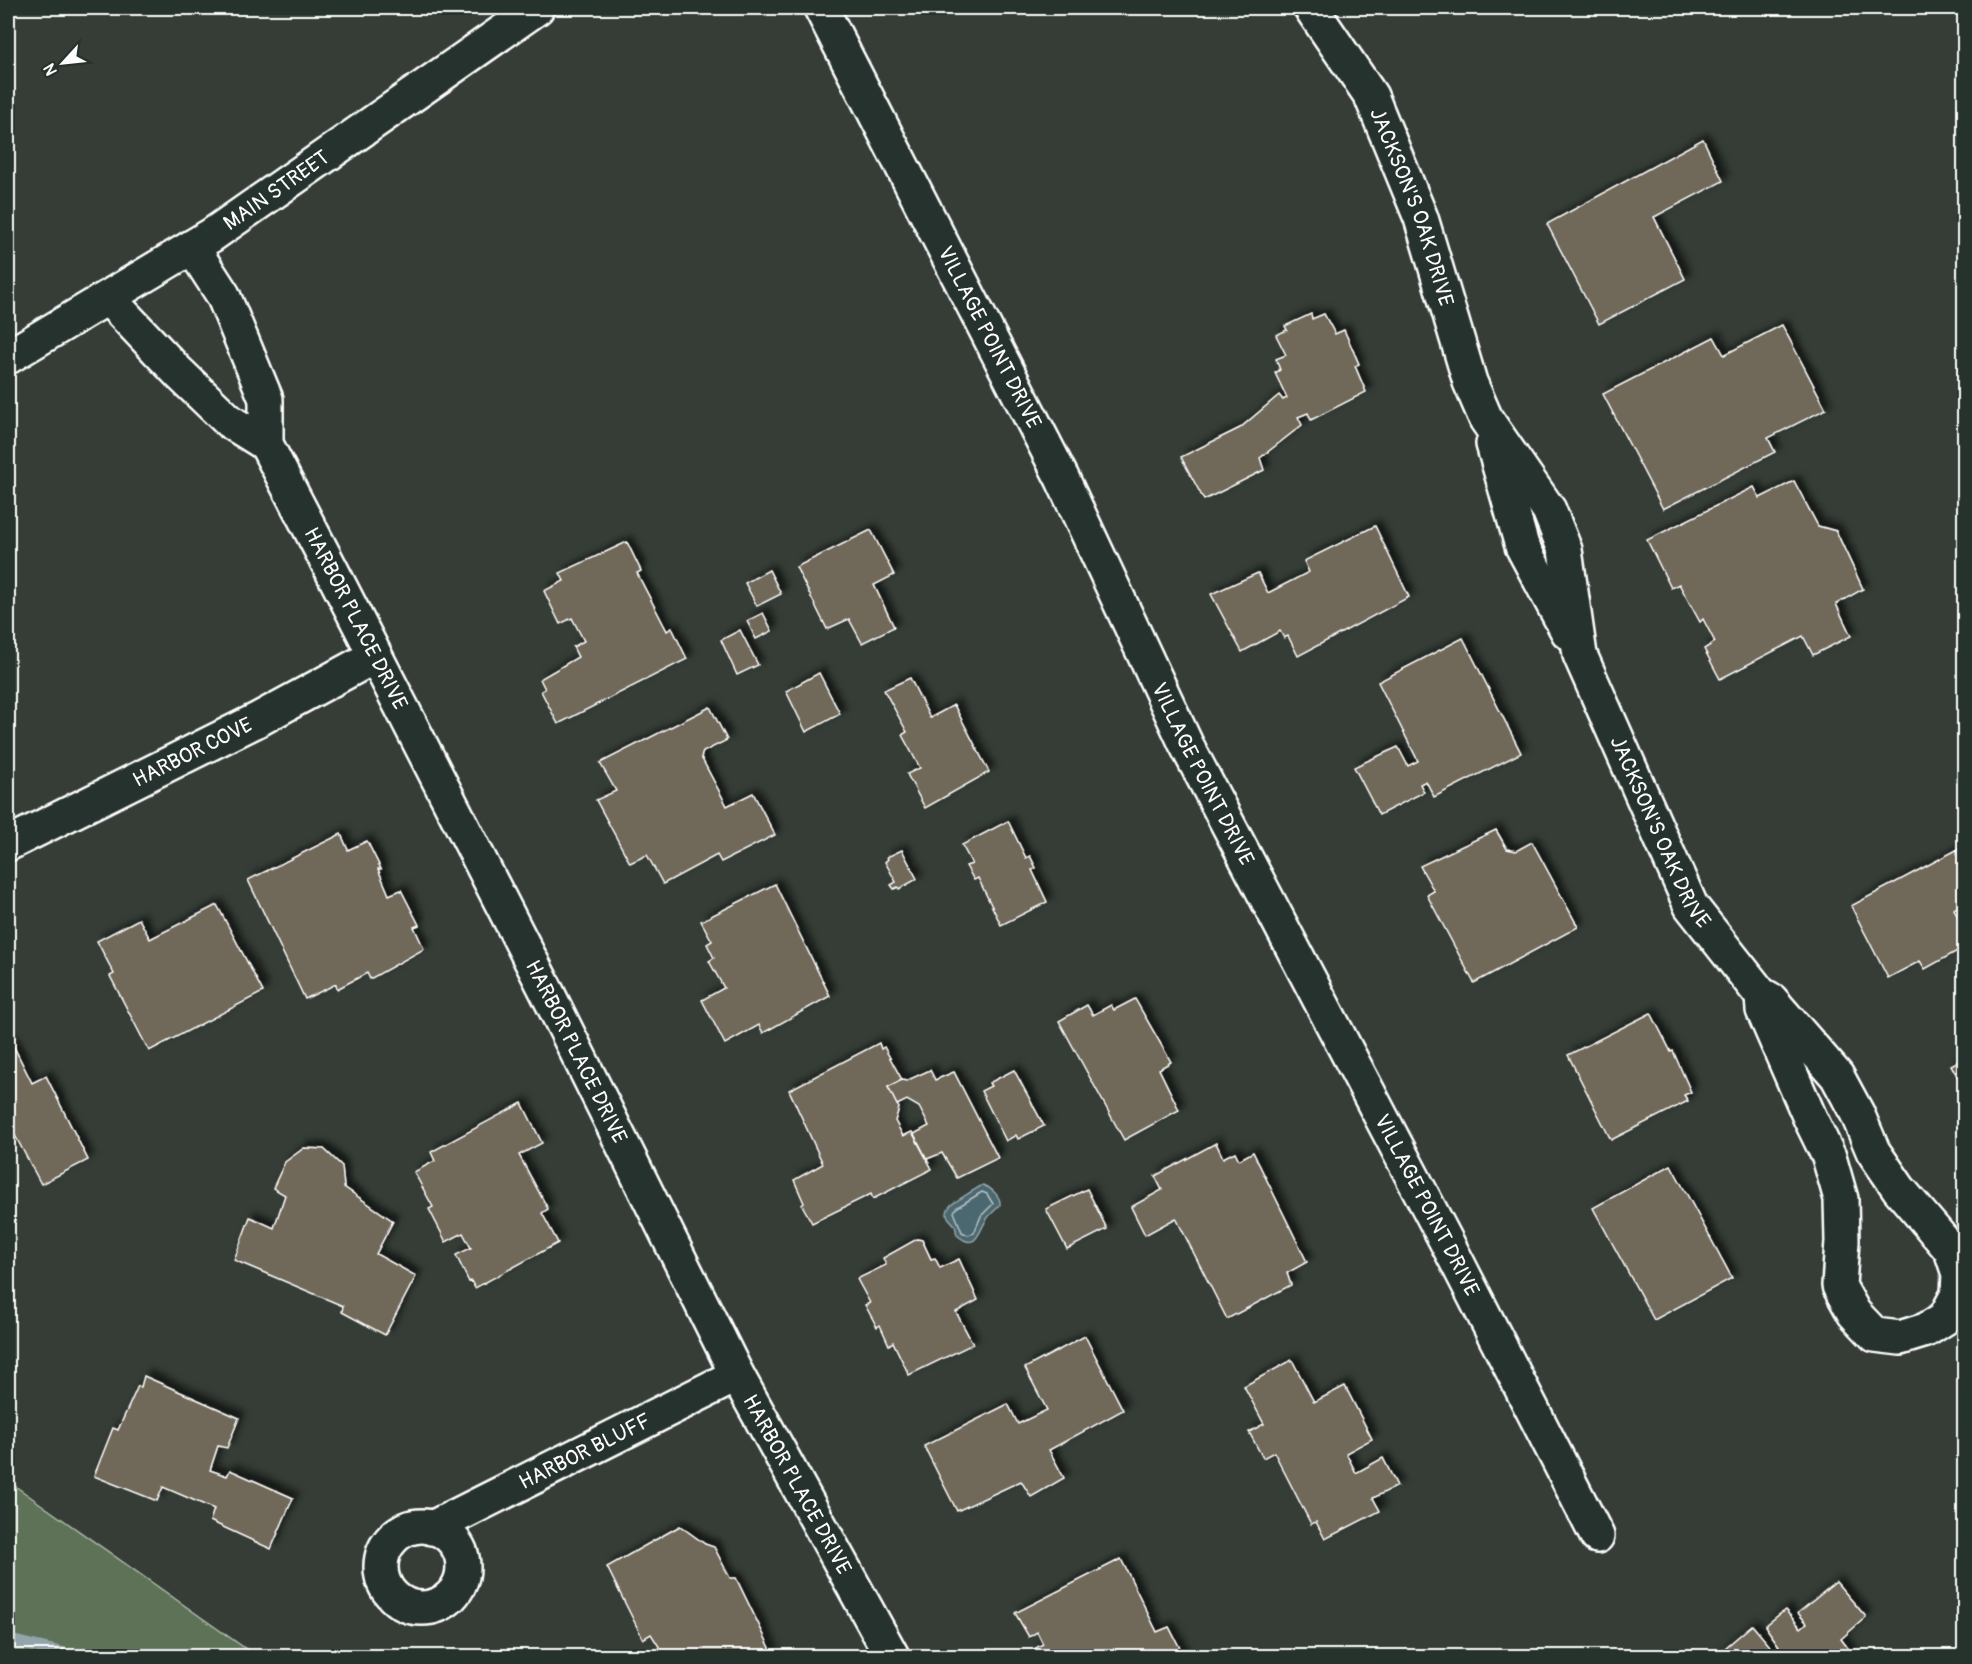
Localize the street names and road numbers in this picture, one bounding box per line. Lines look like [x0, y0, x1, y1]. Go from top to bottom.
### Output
street label: JACKSON'S OAK DRIVE [1364, 104, 1460, 309]
street label: MAIN STREET [218, 144, 335, 236]
street label: VILLAGE POINT DRIVE [932, 241, 1048, 433]
street label: HARBOR PLACE DRIVE [298, 523, 414, 714]
street label: VILLAGE POINT DRIVE [1146, 678, 1261, 870]
street label: HARBOR COVE [128, 711, 257, 793]
street label: JACKSON'S OAK DRIVE [1604, 732, 1717, 934]
street label: HARBOR PLACE DRIVE [519, 955, 633, 1148]
street label: VILLAGE POINT DRIVE [1369, 1110, 1486, 1301]
street label: HARBOR PLACE DRIVE [737, 1390, 858, 1579]
street label: HARBOR BLUFF [514, 1407, 655, 1496]

